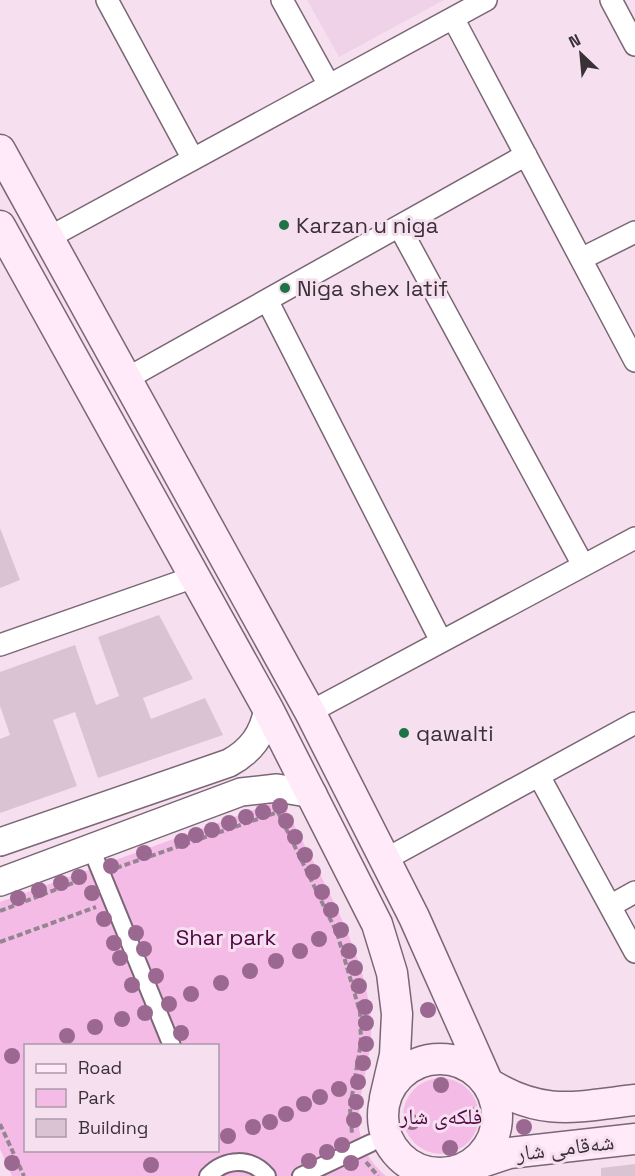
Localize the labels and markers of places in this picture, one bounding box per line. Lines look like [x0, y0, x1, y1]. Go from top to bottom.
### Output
place label: Karzan u niga [296, 211, 439, 239]
marker: Karzan u niga [277, 218, 291, 232]
place label: Niga shex latif [297, 274, 448, 302]
marker: Niga shex latif [278, 281, 292, 295]
place label: qawalti [416, 719, 494, 747]
marker: qawalti [397, 726, 411, 740]

